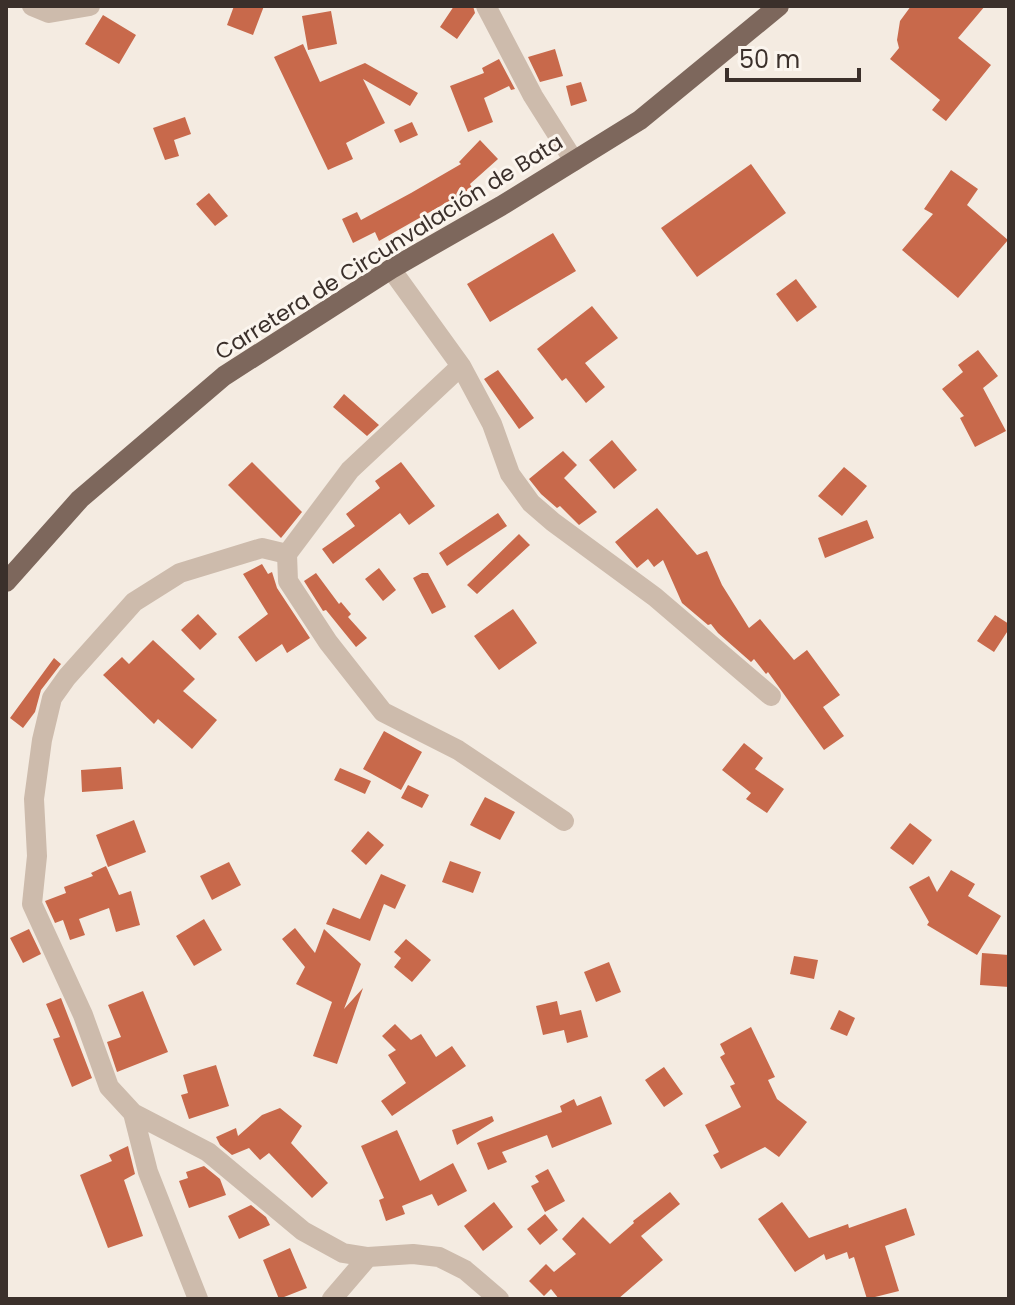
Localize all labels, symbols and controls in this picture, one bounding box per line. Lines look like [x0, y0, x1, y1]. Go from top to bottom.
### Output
scale bar [727, 32, 859, 82]
text: 50 m [739, 43, 800, 76]
street label: Carretera de Circunvalación de Bata [209, 127, 569, 367]

